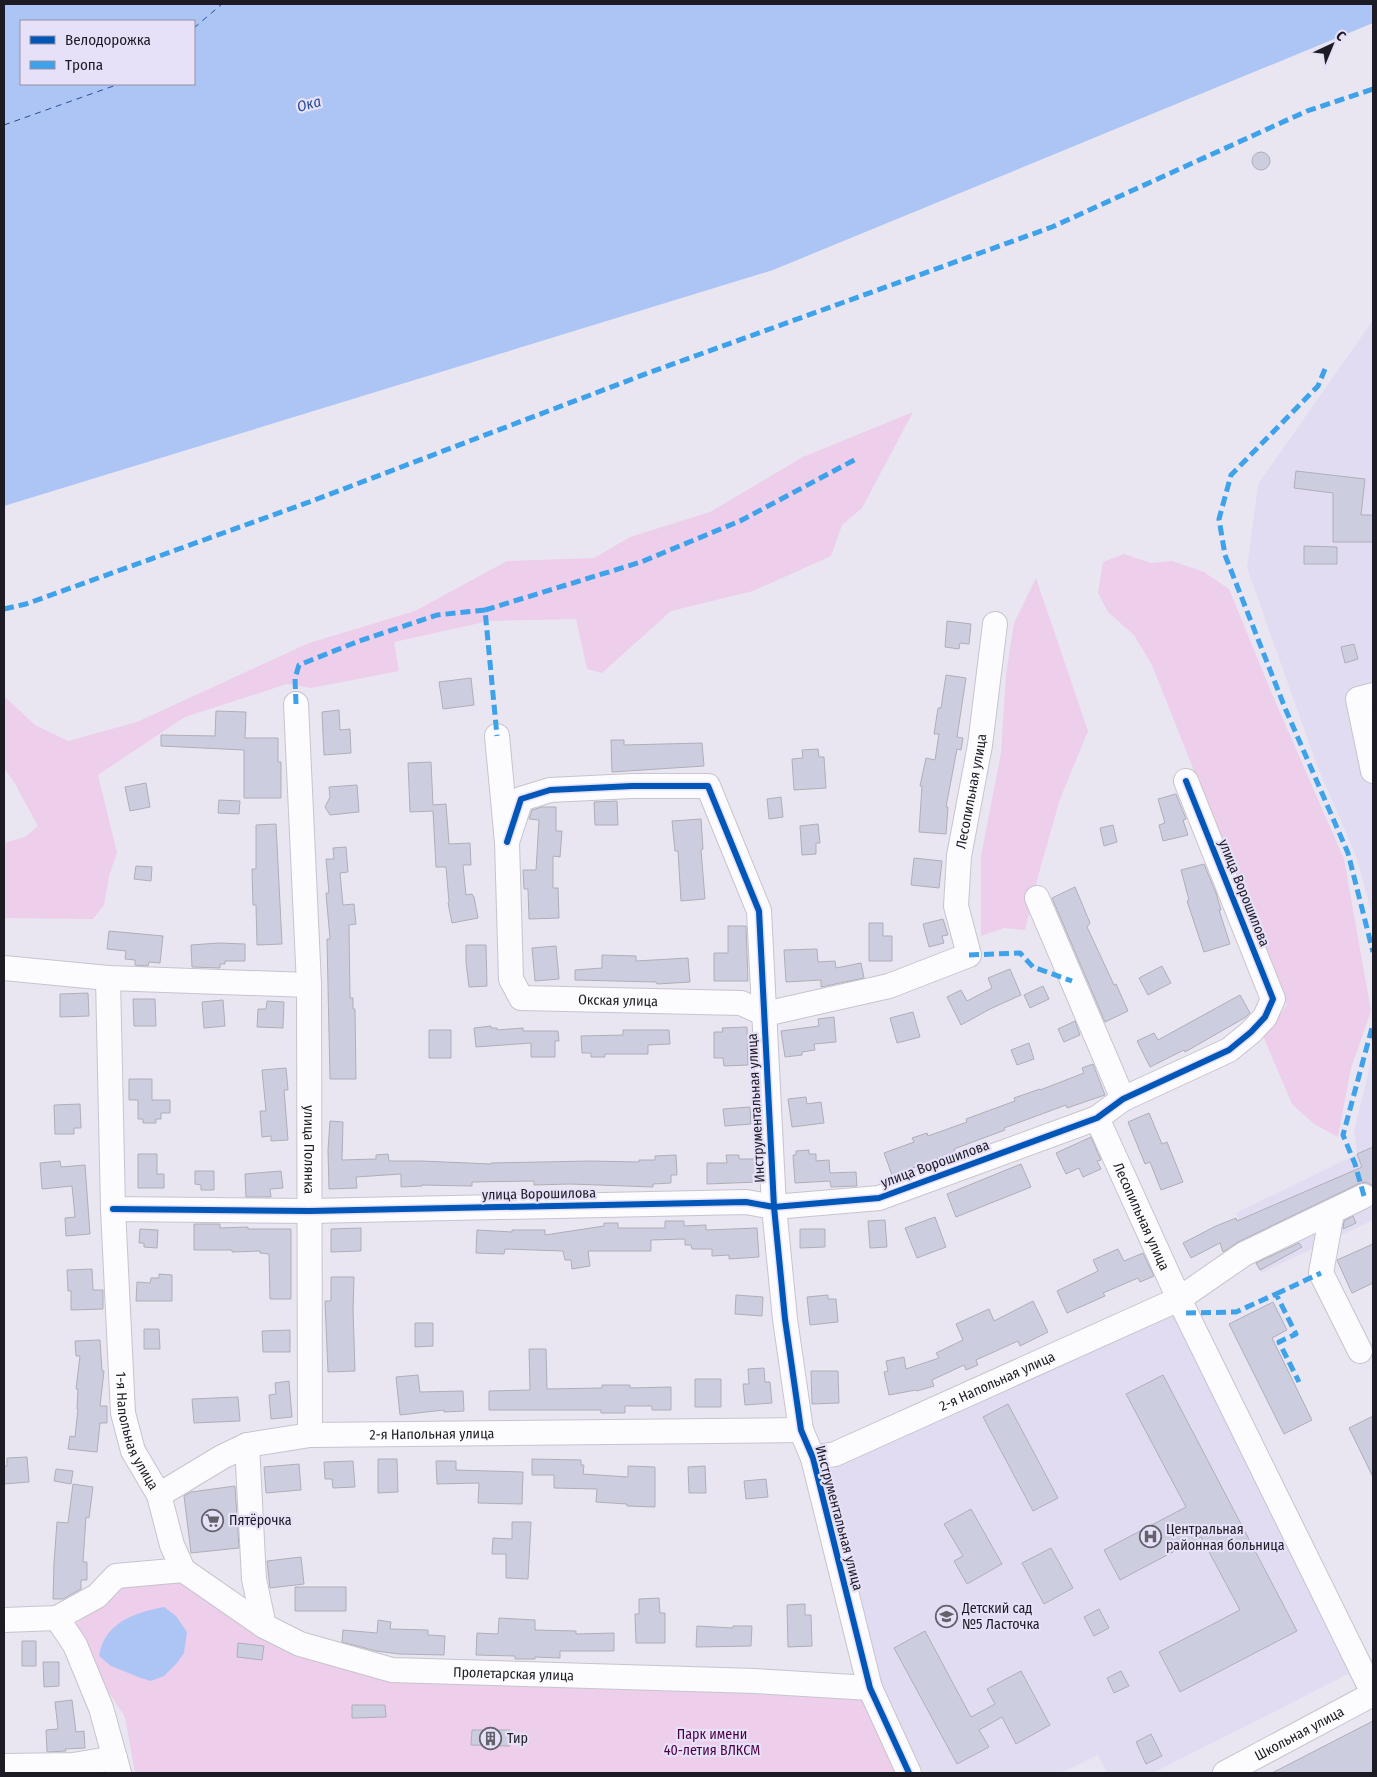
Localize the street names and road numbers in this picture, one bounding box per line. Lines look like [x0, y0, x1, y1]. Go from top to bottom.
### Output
street label: Лесопильная улица [952, 733, 990, 850]
street label: улица Ворошилова [1215, 837, 1273, 949]
street label: Окская улица [578, 991, 658, 1010]
street label: Инструментальная улица [744, 1033, 768, 1183]
street label: улица Полянка [301, 1105, 318, 1194]
street label: улица Ворошилова [879, 1136, 992, 1191]
street label: Лесопильная улица [1110, 1160, 1173, 1273]
street label: улица Ворошилова [482, 1185, 596, 1203]
street label: 2-я Напольная улица [937, 1348, 1057, 1414]
street label: 1-я Напольная улица [112, 1371, 162, 1493]
street label: 2-я Напольная улица [369, 1425, 495, 1443]
street label: Инструментальная улица [811, 1444, 867, 1593]
street label: Пролетарская улица [453, 1663, 575, 1684]
street label: Школьная улица [1252, 1703, 1347, 1764]

